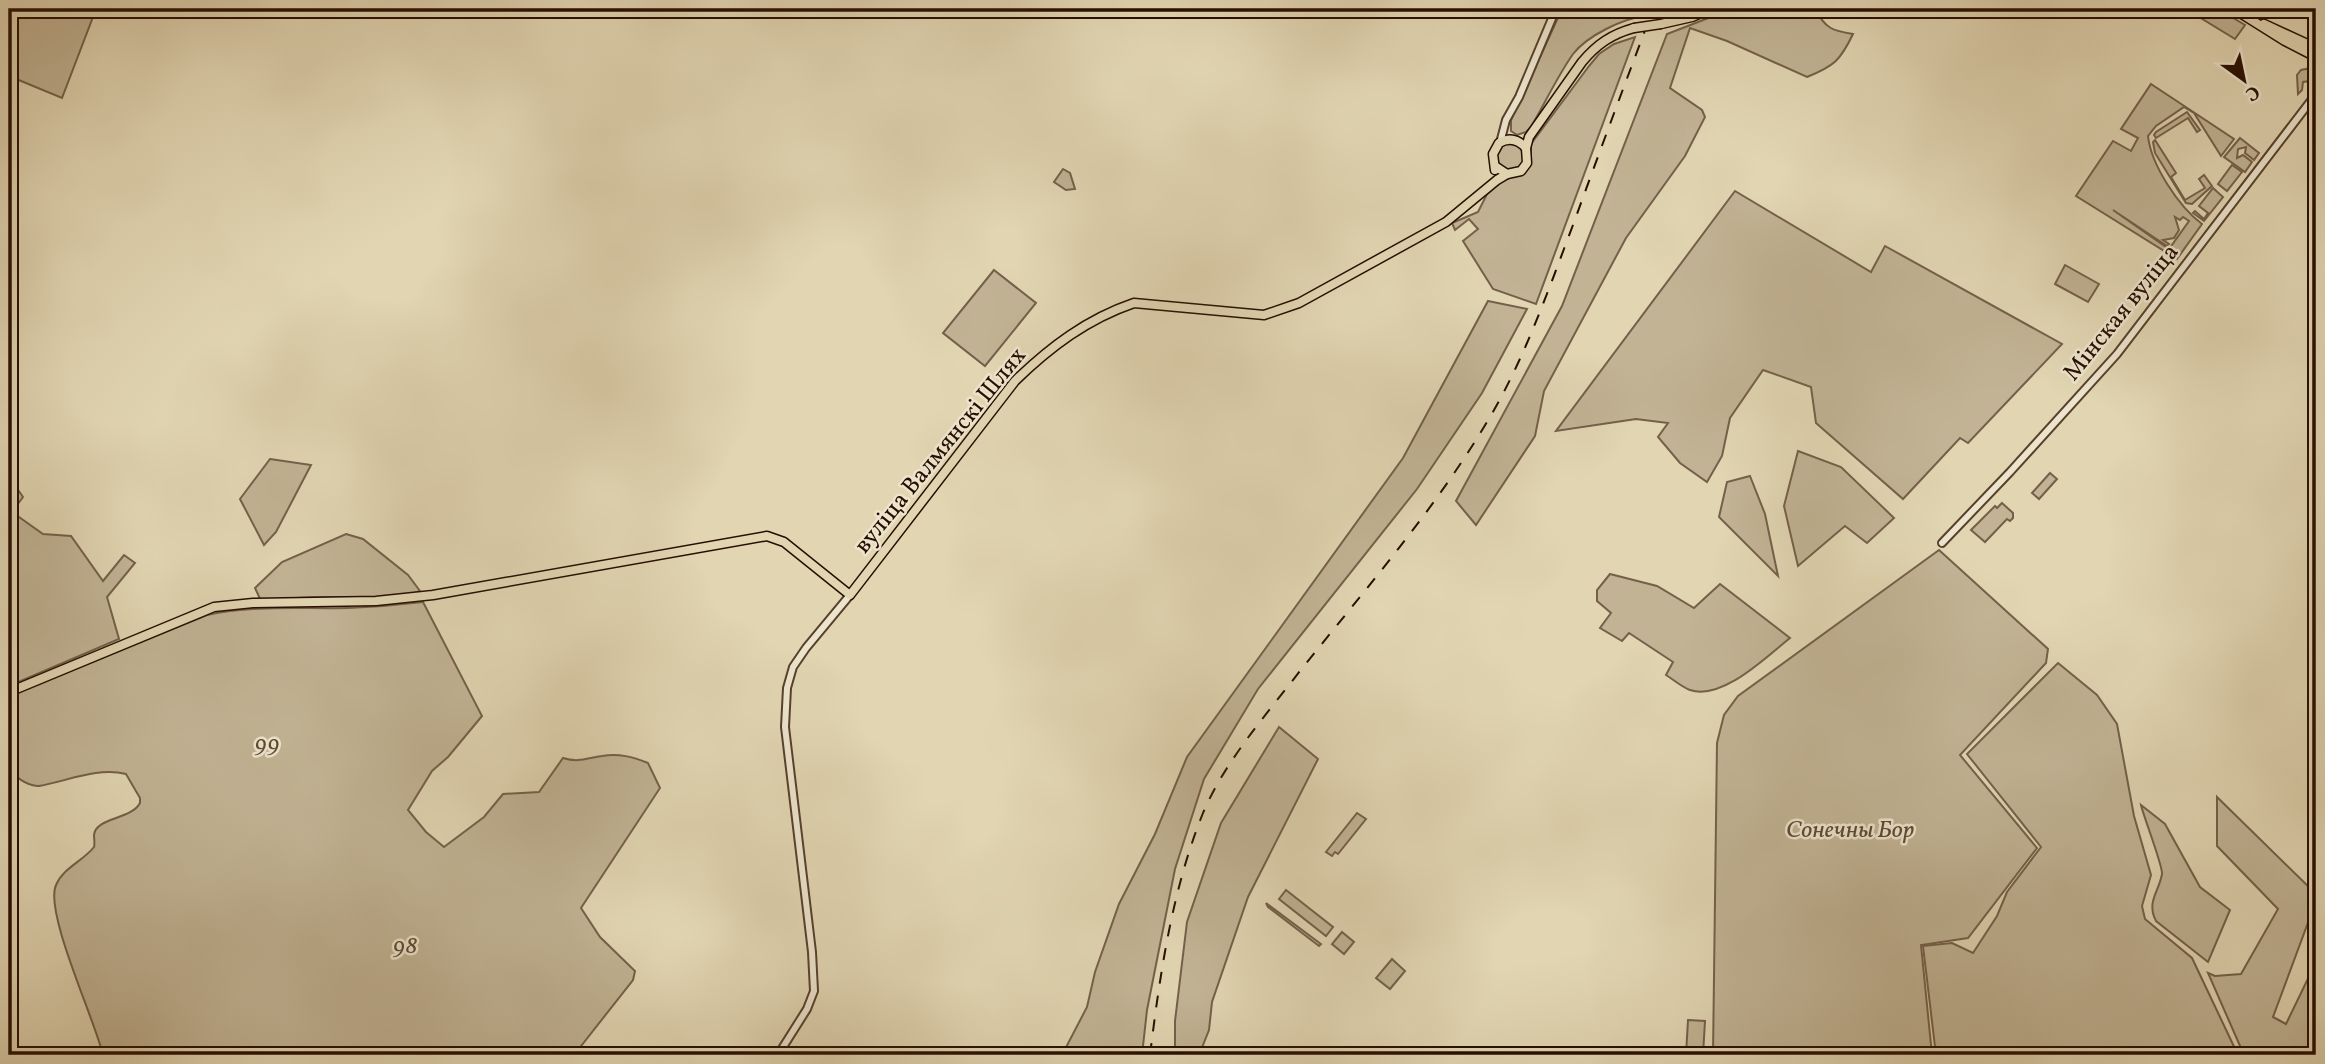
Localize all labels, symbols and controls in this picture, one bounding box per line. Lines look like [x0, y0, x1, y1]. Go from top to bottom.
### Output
north arrow [2210, 46, 2280, 116]
text: С [2240, 78, 2264, 107]
street label: Мінская вуліца [2056, 237, 2188, 389]
street label: вуліца Валмянскі Шлях [847, 340, 1035, 562]
park label: 99 [254, 728, 280, 762]
park label: Сонечны Бор [1786, 814, 1914, 848]
park label: 98 [392, 930, 418, 964]

